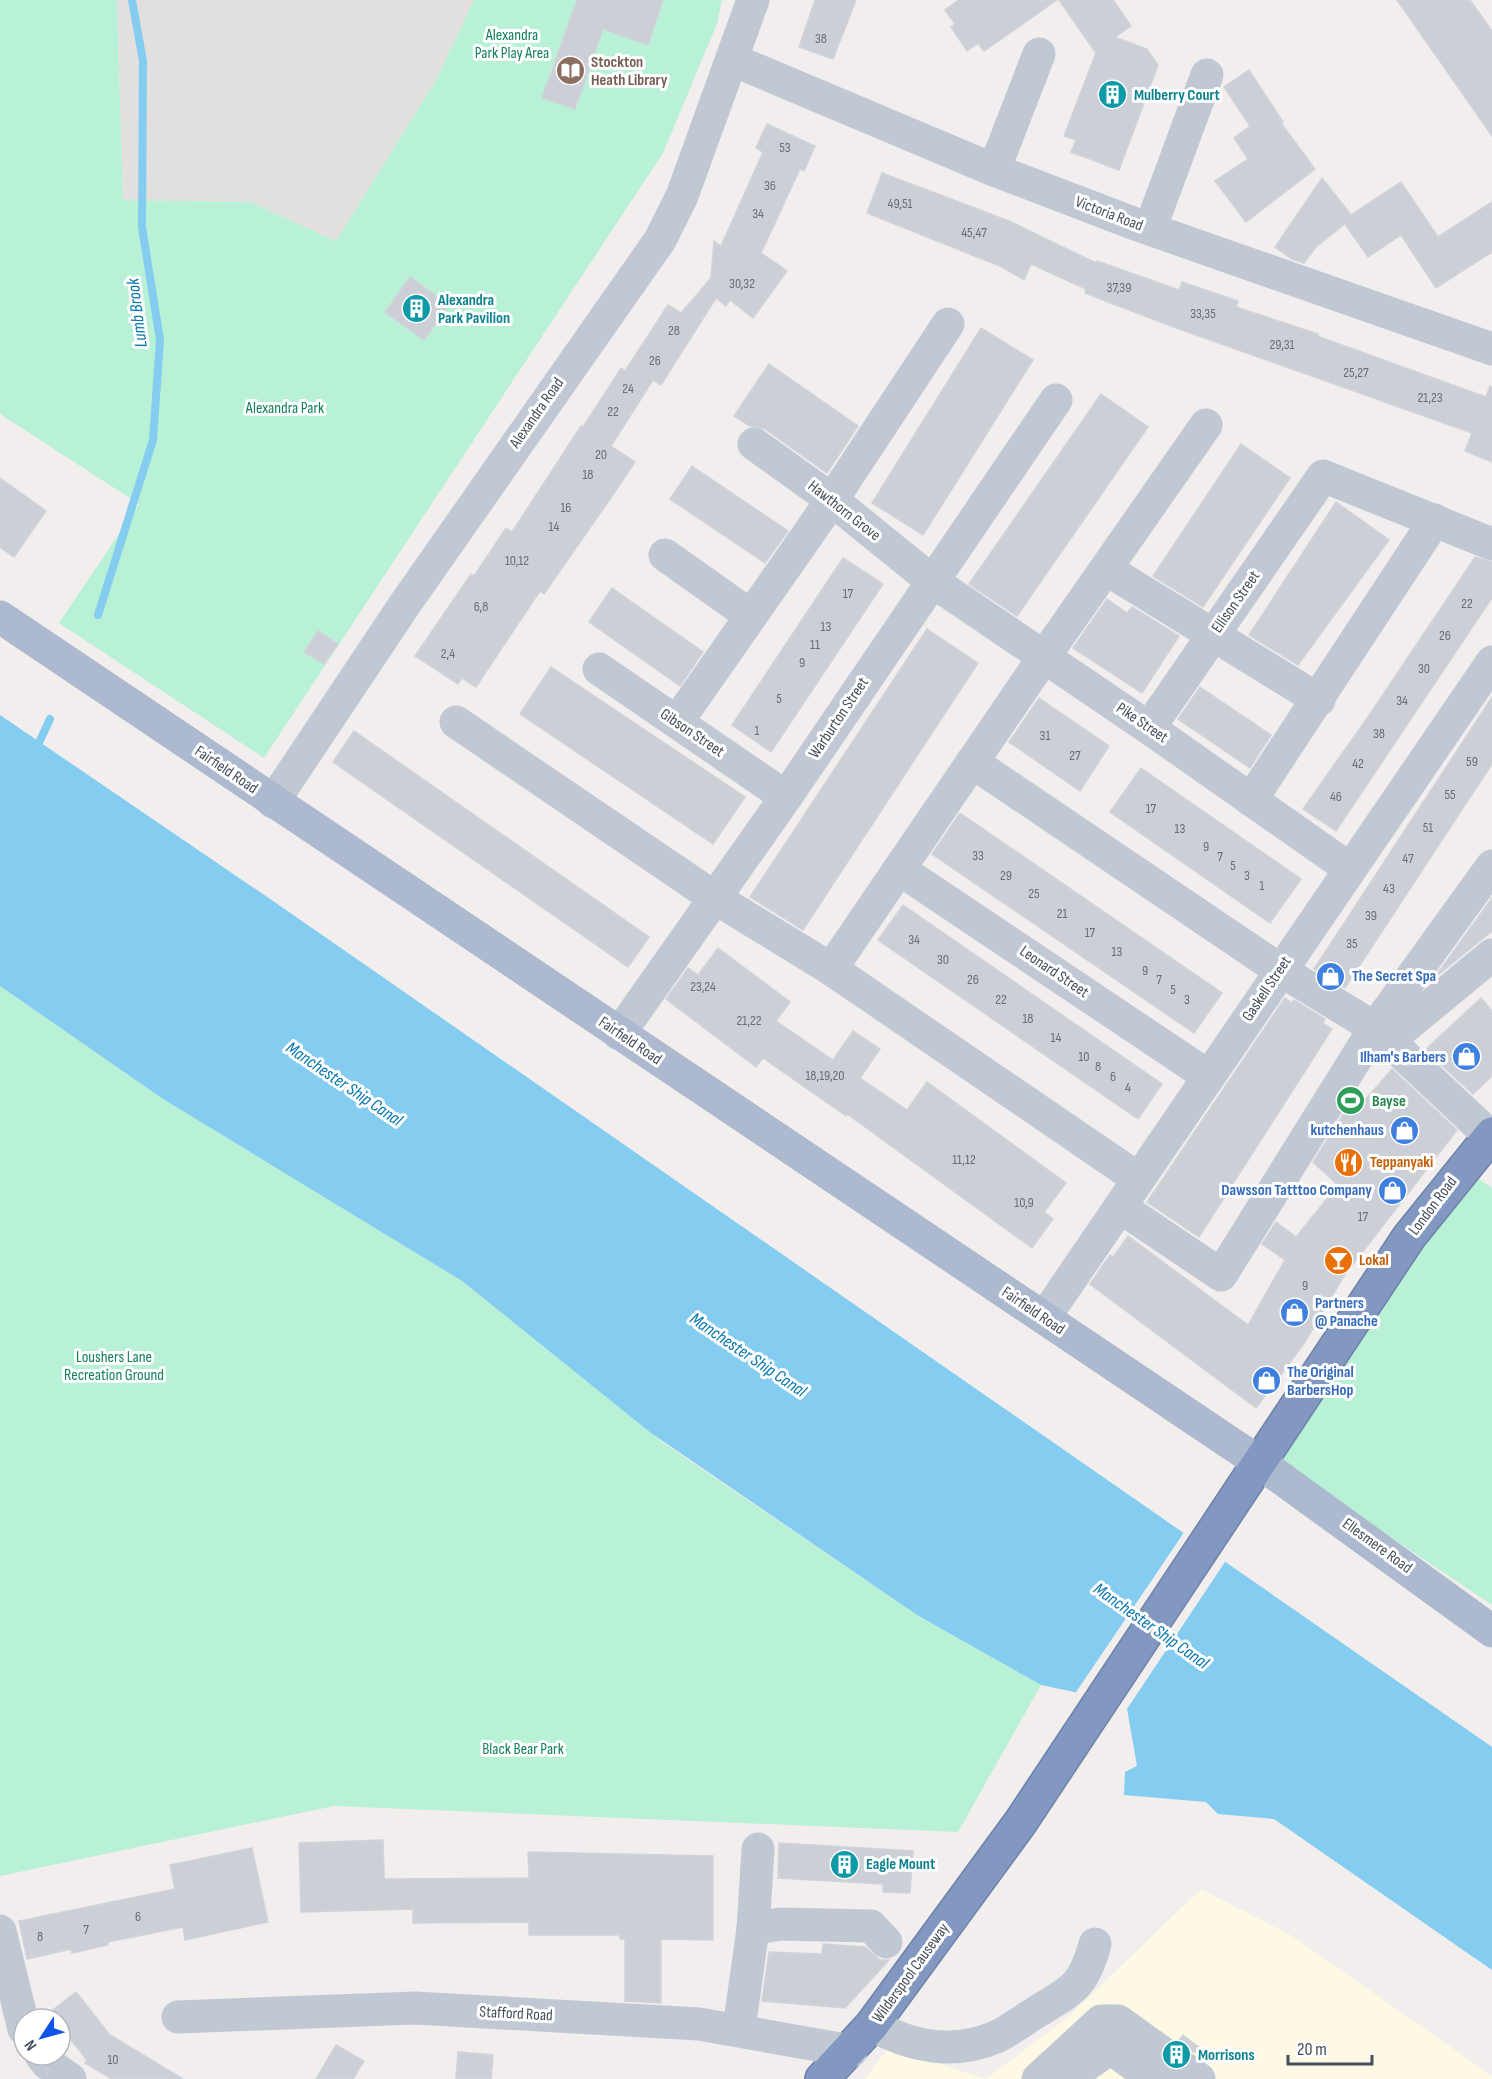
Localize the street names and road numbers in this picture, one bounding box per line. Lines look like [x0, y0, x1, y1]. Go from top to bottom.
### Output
street label: Victoria Road [1073, 192, 1145, 236]
street label: Alexandra Road [505, 374, 568, 453]
street label: Hawthorn Grove [804, 477, 884, 545]
street label: Ellison Street [1208, 567, 1264, 637]
street label: Warburton Street [805, 674, 873, 762]
street label: Pike Street [1113, 699, 1172, 747]
street label: Gibson Street [656, 705, 728, 761]
street label: Fairfield Road [191, 742, 261, 798]
street label: Leonard Street [1016, 942, 1092, 1002]
street label: Gaskell Street [1238, 953, 1296, 1025]
street label: Fairfield Road [595, 1013, 665, 1069]
street label: London Road [1405, 1173, 1461, 1239]
street label: Fairfield Road [998, 1283, 1068, 1339]
street label: Ellesmere Road [1338, 1514, 1416, 1578]
street label: Wilderspool Causeway [869, 1920, 953, 2026]
street label: Stafford Road [479, 2003, 553, 2025]

